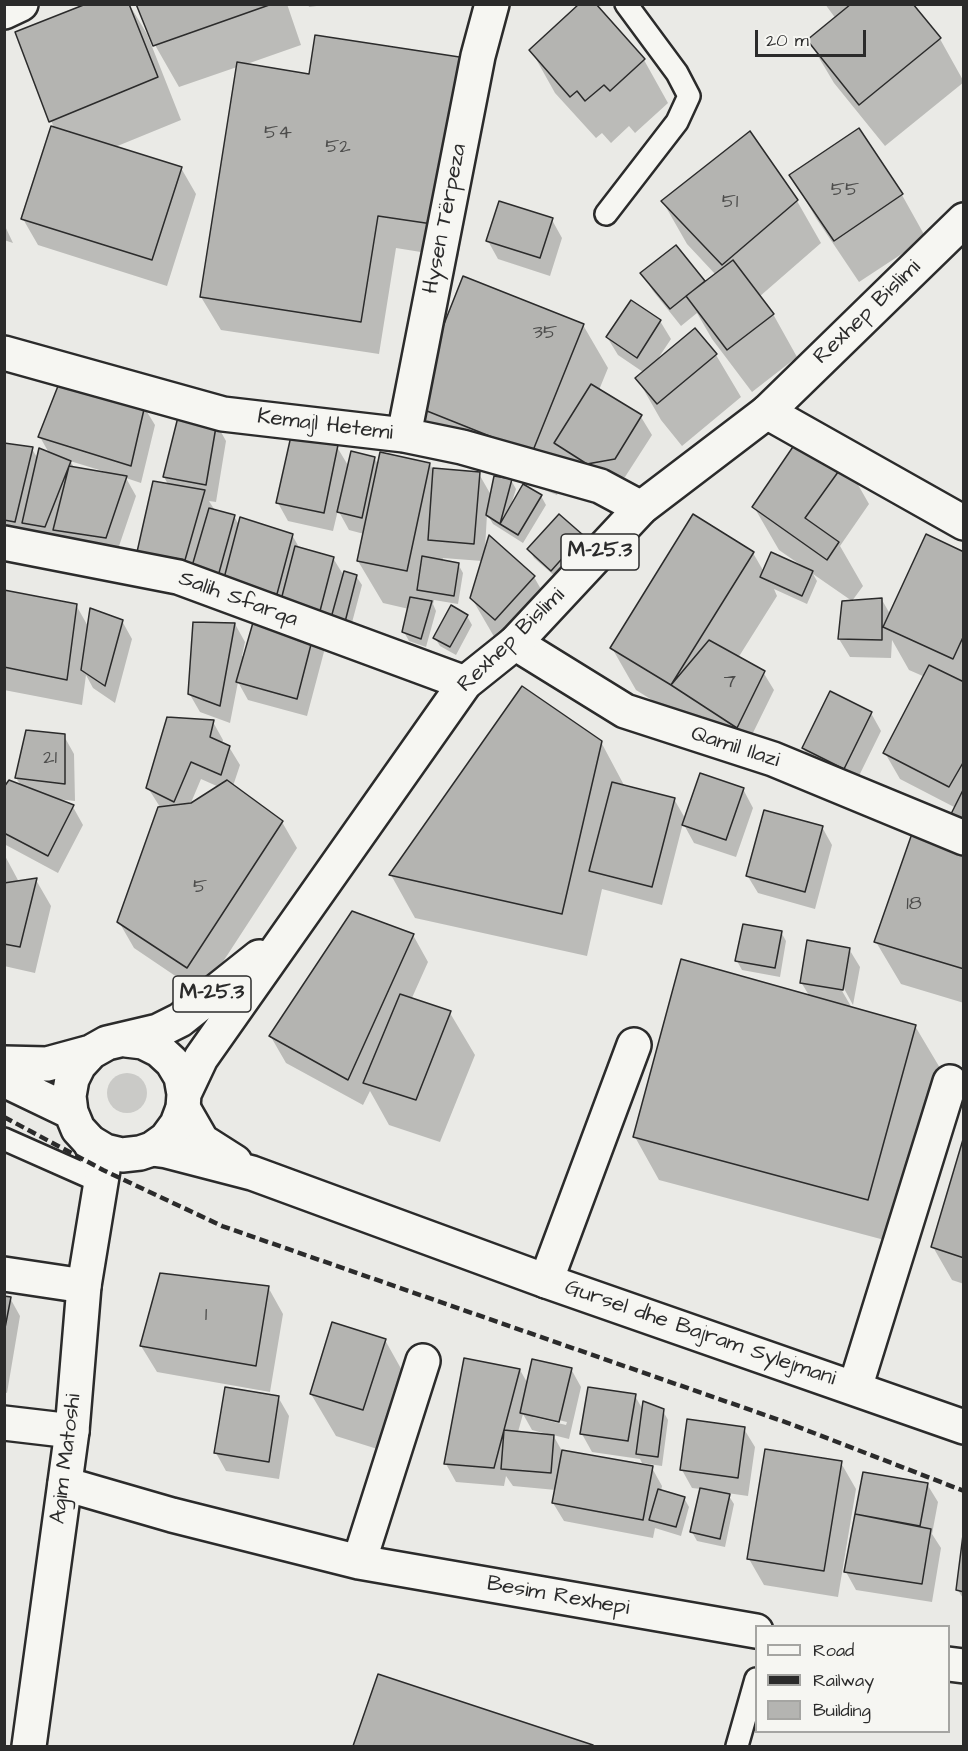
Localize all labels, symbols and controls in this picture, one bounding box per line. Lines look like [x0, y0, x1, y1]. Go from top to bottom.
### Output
scale bar [758, 18, 869, 56]
text: 20 m [766, 28, 809, 53]
house number: 54 [264, 122, 292, 146]
house number: 52 [325, 136, 351, 160]
street label: Hysen Tërpeza [419, 142, 473, 296]
house number: 55 [831, 179, 859, 203]
house number: 51 [722, 191, 738, 215]
street label: Rexhep Bislimi [809, 255, 927, 371]
house number: 35 [533, 322, 557, 346]
street label: Kemajl Hetemi [256, 405, 394, 447]
road number: M-25.3 [561, 534, 639, 570]
street label: Salih Sfarqa [175, 566, 301, 634]
street label: Rexhep Bislimi [453, 583, 571, 699]
house number: 7 [724, 671, 736, 695]
street label: Qamil Ilazi [687, 721, 783, 775]
house number: 21 [43, 747, 57, 771]
house number: 5 [193, 876, 207, 900]
house number: 18 [906, 893, 922, 917]
road number: M-25.3 [173, 976, 251, 1012]
street label: Gursel dhe Bajram Sylejmani [561, 1275, 839, 1393]
house number: 1 [205, 1304, 207, 1328]
street label: Agim Matoshi [46, 1393, 88, 1525]
street label: Besim Rexhepi [485, 1571, 631, 1623]
legend [755, 1625, 950, 1733]
text: Road [813, 1638, 854, 1663]
text: Railway [813, 1668, 874, 1693]
text: Building [813, 1698, 871, 1723]

